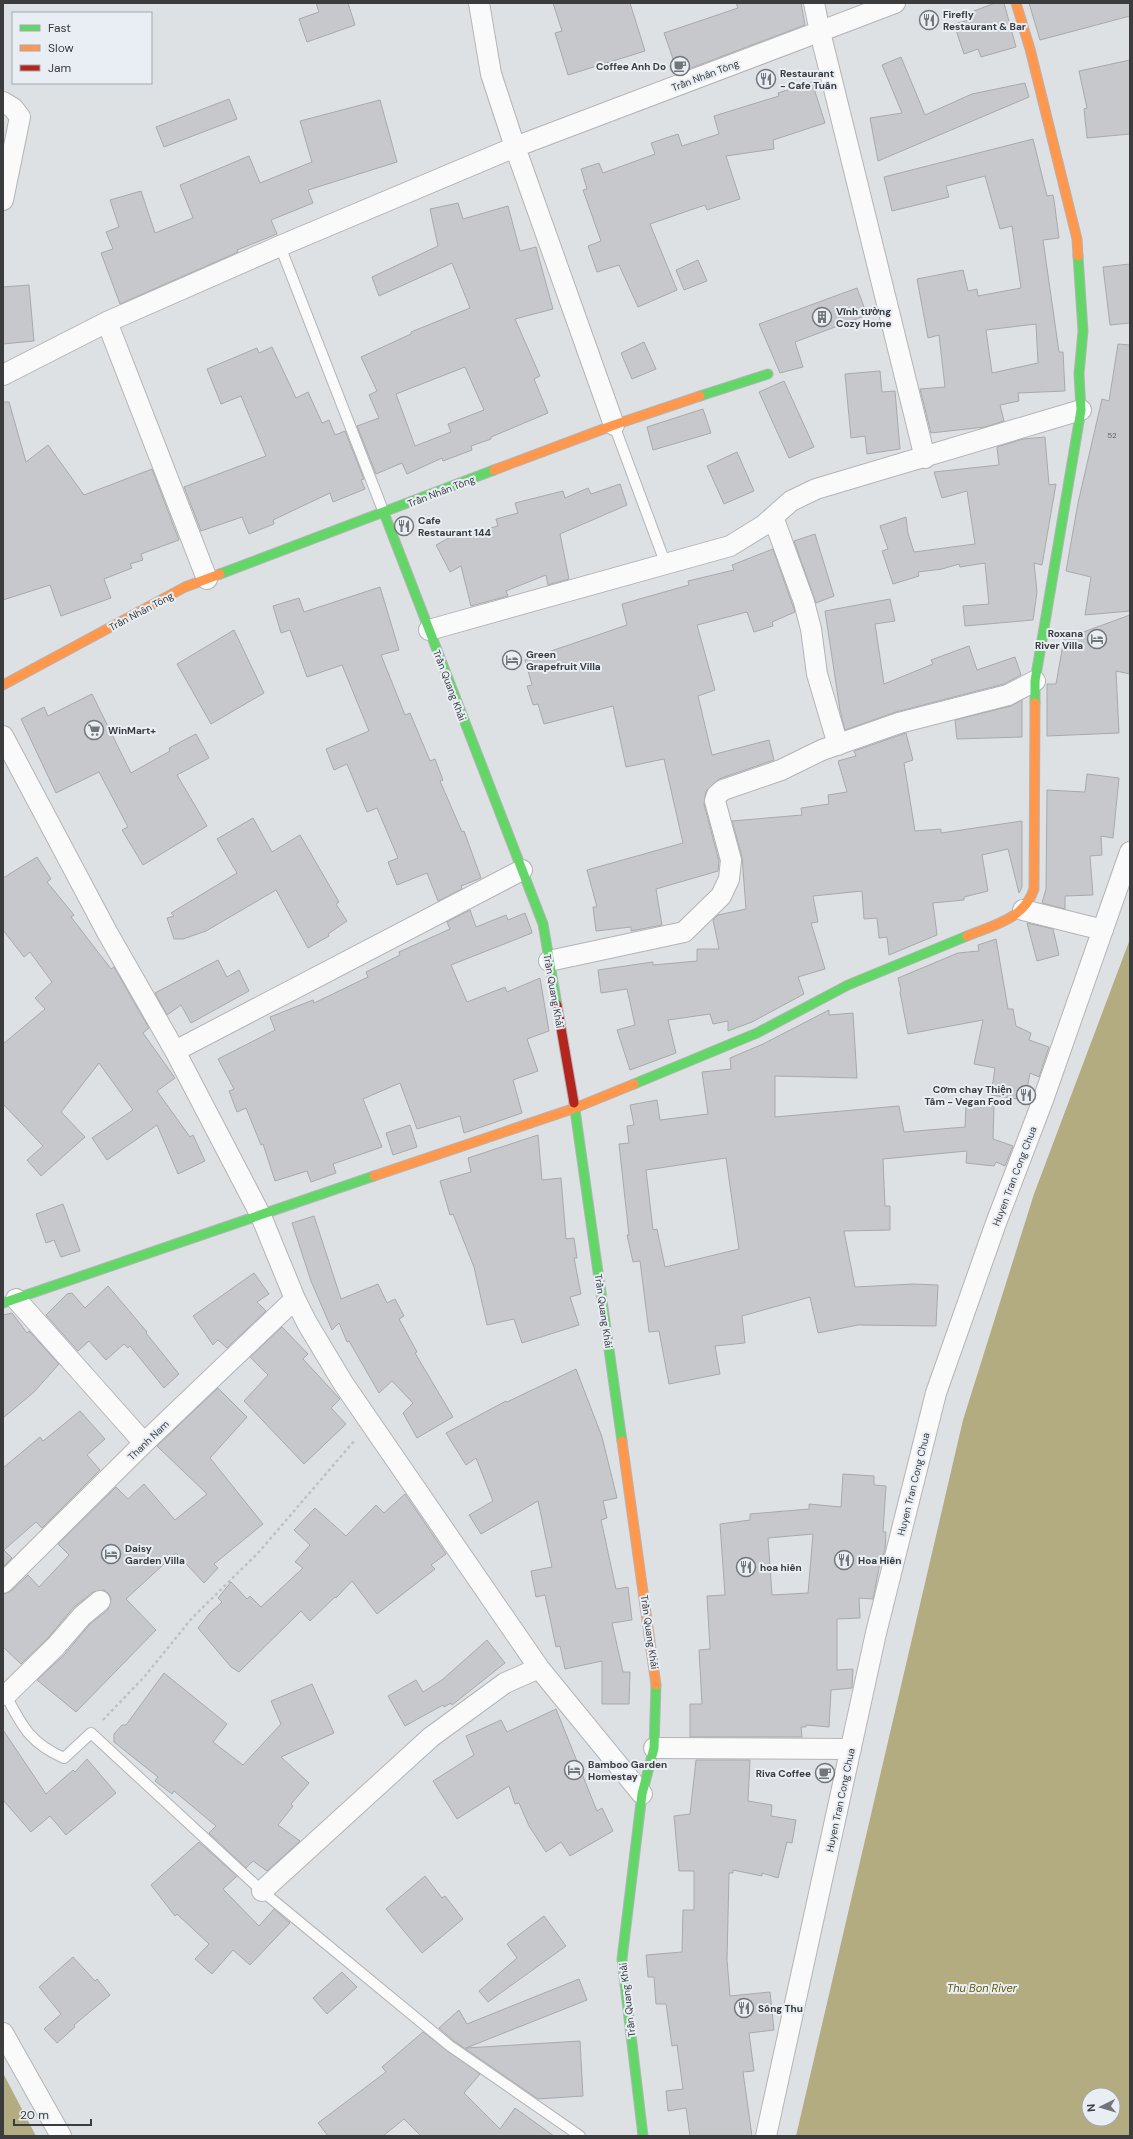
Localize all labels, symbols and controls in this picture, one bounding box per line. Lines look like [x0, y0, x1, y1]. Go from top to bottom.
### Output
place label: Firefly Restaurant & Bar [943, 8, 1026, 33]
restaurant icon: Firefly Restaurant & Bar [918, 9, 940, 31]
legend [12, 12, 152, 84]
text: Fast [48, 20, 71, 36]
text: Slow [48, 40, 74, 56]
cafe icon: Coffee Anh Do [669, 55, 691, 77]
street label: Trần Nhân Tông [670, 57, 741, 94]
text: Jam [48, 60, 71, 76]
place label: Coffee Anh Do [596, 60, 666, 73]
place label: Restaurant - Cafe Tuân [780, 67, 837, 92]
restaurant icon: Restaurant - Cafe Tuân [755, 68, 777, 90]
place label: Vĩnh tường Cozy Home [836, 305, 891, 330]
building icon: Vĩnh tường Cozy Home [811, 306, 833, 328]
house number: 52 [1107, 430, 1117, 440]
street label: Trần Nhân Tông [406, 473, 477, 510]
place label: Cafe Restaurant 144 [418, 514, 491, 539]
restaurant icon: Cafe Restaurant 144 [393, 515, 415, 537]
street label: Trần Nhân Tông [107, 589, 176, 634]
place label: Roxana River Villa [1035, 627, 1083, 652]
hotel icon: Roxana River Villa [1086, 628, 1108, 650]
street label: Trần Quang Khải [430, 648, 469, 723]
place label: Green Grapefruit Villa [526, 648, 601, 673]
hotel icon: Green Grapefruit Villa [501, 649, 523, 671]
supermarket icon: WinMart+ [83, 719, 105, 741]
place label: WinMart+ [108, 724, 156, 737]
street label: Trần Quang Khải [541, 953, 566, 1029]
place label: Cơm chay Thiện Tâm - Vegan Food [924, 1083, 1012, 1108]
restaurant icon: Cơm chay Thiện Tâm - Vegan Food [1015, 1084, 1037, 1106]
street label: Huyen Tran Cong Chua [990, 1125, 1039, 1228]
street label: Trần Quang Khải [592, 1273, 615, 1349]
street label: Thanh Nam [125, 1417, 172, 1463]
street label: Huyen Tran Cong Chua [894, 1431, 933, 1537]
place label: Daisy Garden Villa [125, 1542, 185, 1567]
hotel icon: Daisy Garden Villa [100, 1543, 122, 1565]
restaurant icon: Hoa Hiên [833, 1549, 855, 1571]
place label: Hoa Hiên [858, 1554, 902, 1567]
restaurant icon: hoa hiên [735, 1556, 757, 1578]
place label: hoa hiên [760, 1561, 802, 1574]
street label: Trần Quang Khải [638, 1594, 661, 1670]
street label: Huyen Tran Cong Chua [823, 1747, 858, 1853]
place label: Bamboo Garden Homestay [588, 1758, 667, 1783]
hotel icon: Bamboo Garden Homestay [563, 1759, 585, 1781]
cafe icon: Riva Coffee [814, 1762, 836, 1784]
place label: Riva Coffee [756, 1767, 811, 1780]
street label: Trần Quang Khải [616, 1962, 639, 2038]
water label: Thu Bon River [947, 1981, 1018, 1995]
restaurant icon: Sông Thu [733, 1997, 755, 2019]
place label: Sông Thu [758, 2002, 803, 2015]
north arrow [1081, 2087, 1121, 2127]
scale bar [14, 2101, 91, 2127]
text: N [1084, 2103, 1098, 2112]
text: 20 m [20, 2107, 49, 2123]

